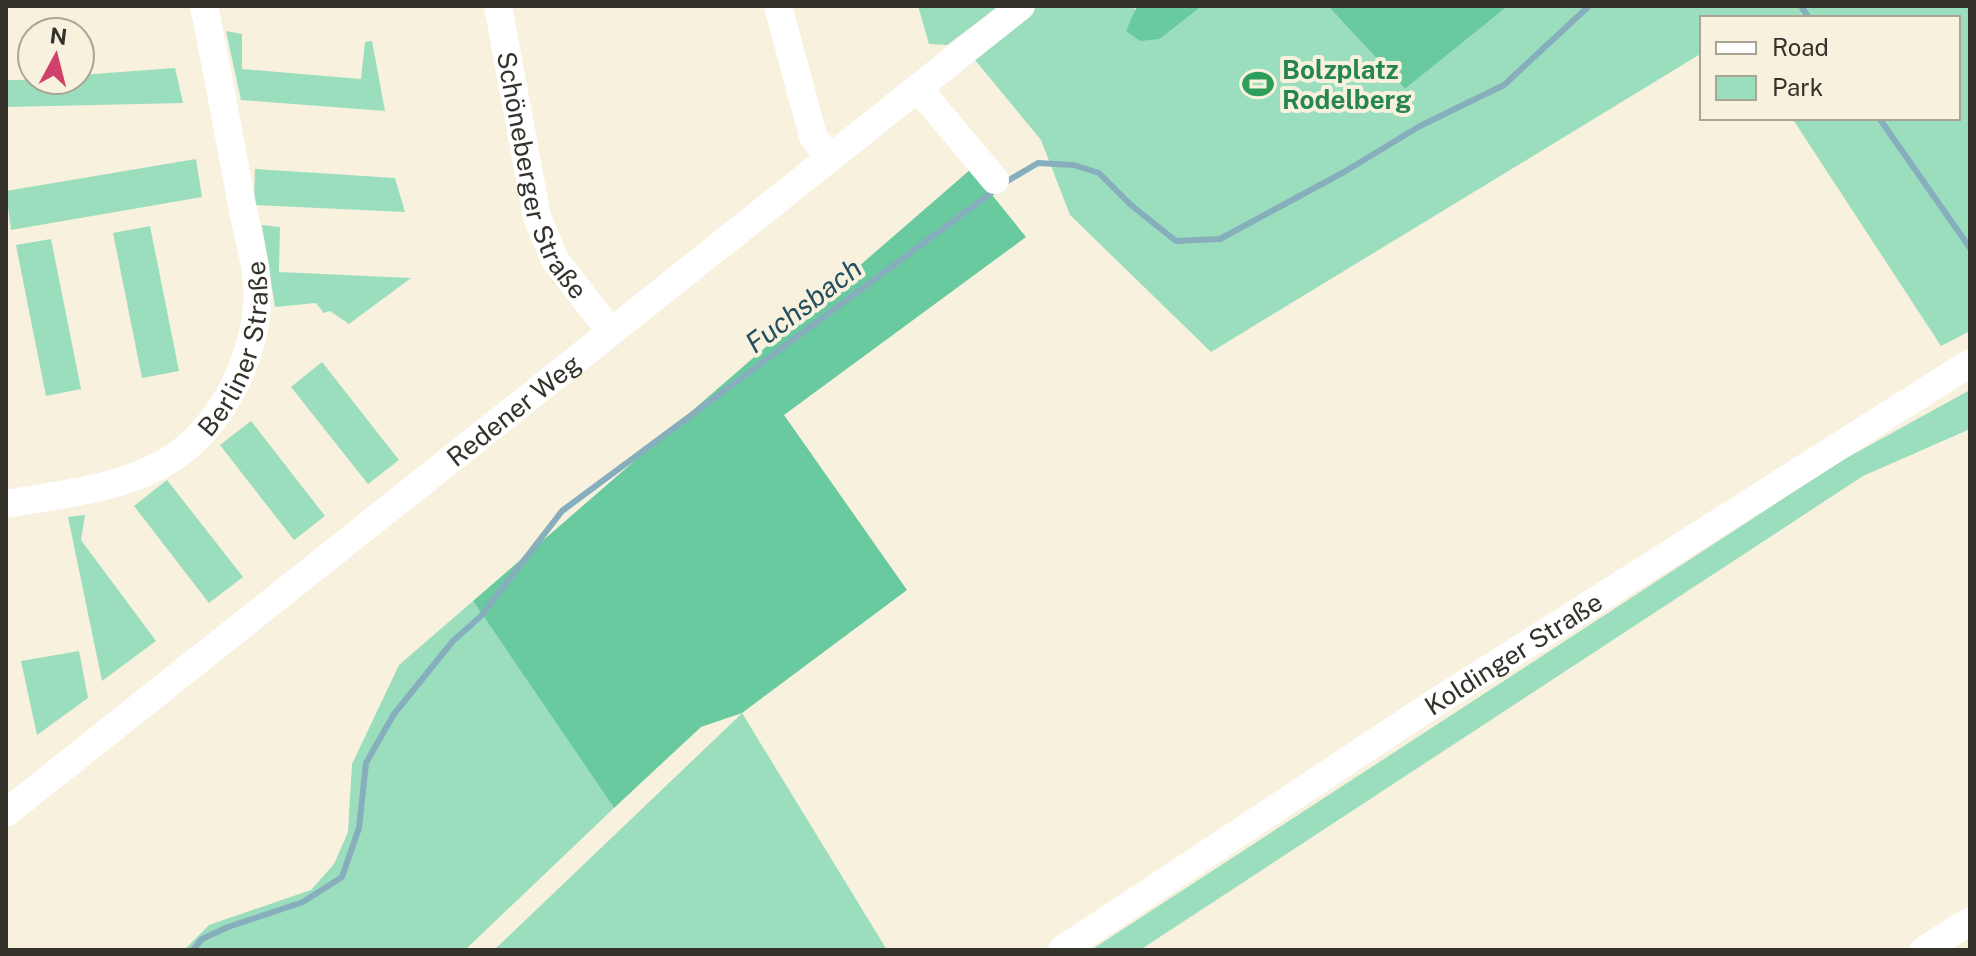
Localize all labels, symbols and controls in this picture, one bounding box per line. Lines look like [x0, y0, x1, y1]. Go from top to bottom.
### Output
north arrow [16, 16, 96, 96]
legend [1700, 16, 1960, 120]
text: N [48, 22, 69, 50]
text: Road [1772, 33, 1829, 61]
street label: Schöneberger Straße [491, 49, 594, 305]
place label: Bolzplatz Rodelberg [1282, 54, 1411, 115]
sports icon: Bolzplatz Rodelberg [1241, 67, 1275, 101]
text: Park [1772, 73, 1823, 101]
water label: Fuchsbach [739, 251, 867, 359]
street label: Berliner Straße [191, 259, 273, 442]
street label: Redener Weg [440, 347, 586, 472]
street label: Koldinger Straße [1419, 585, 1608, 721]

